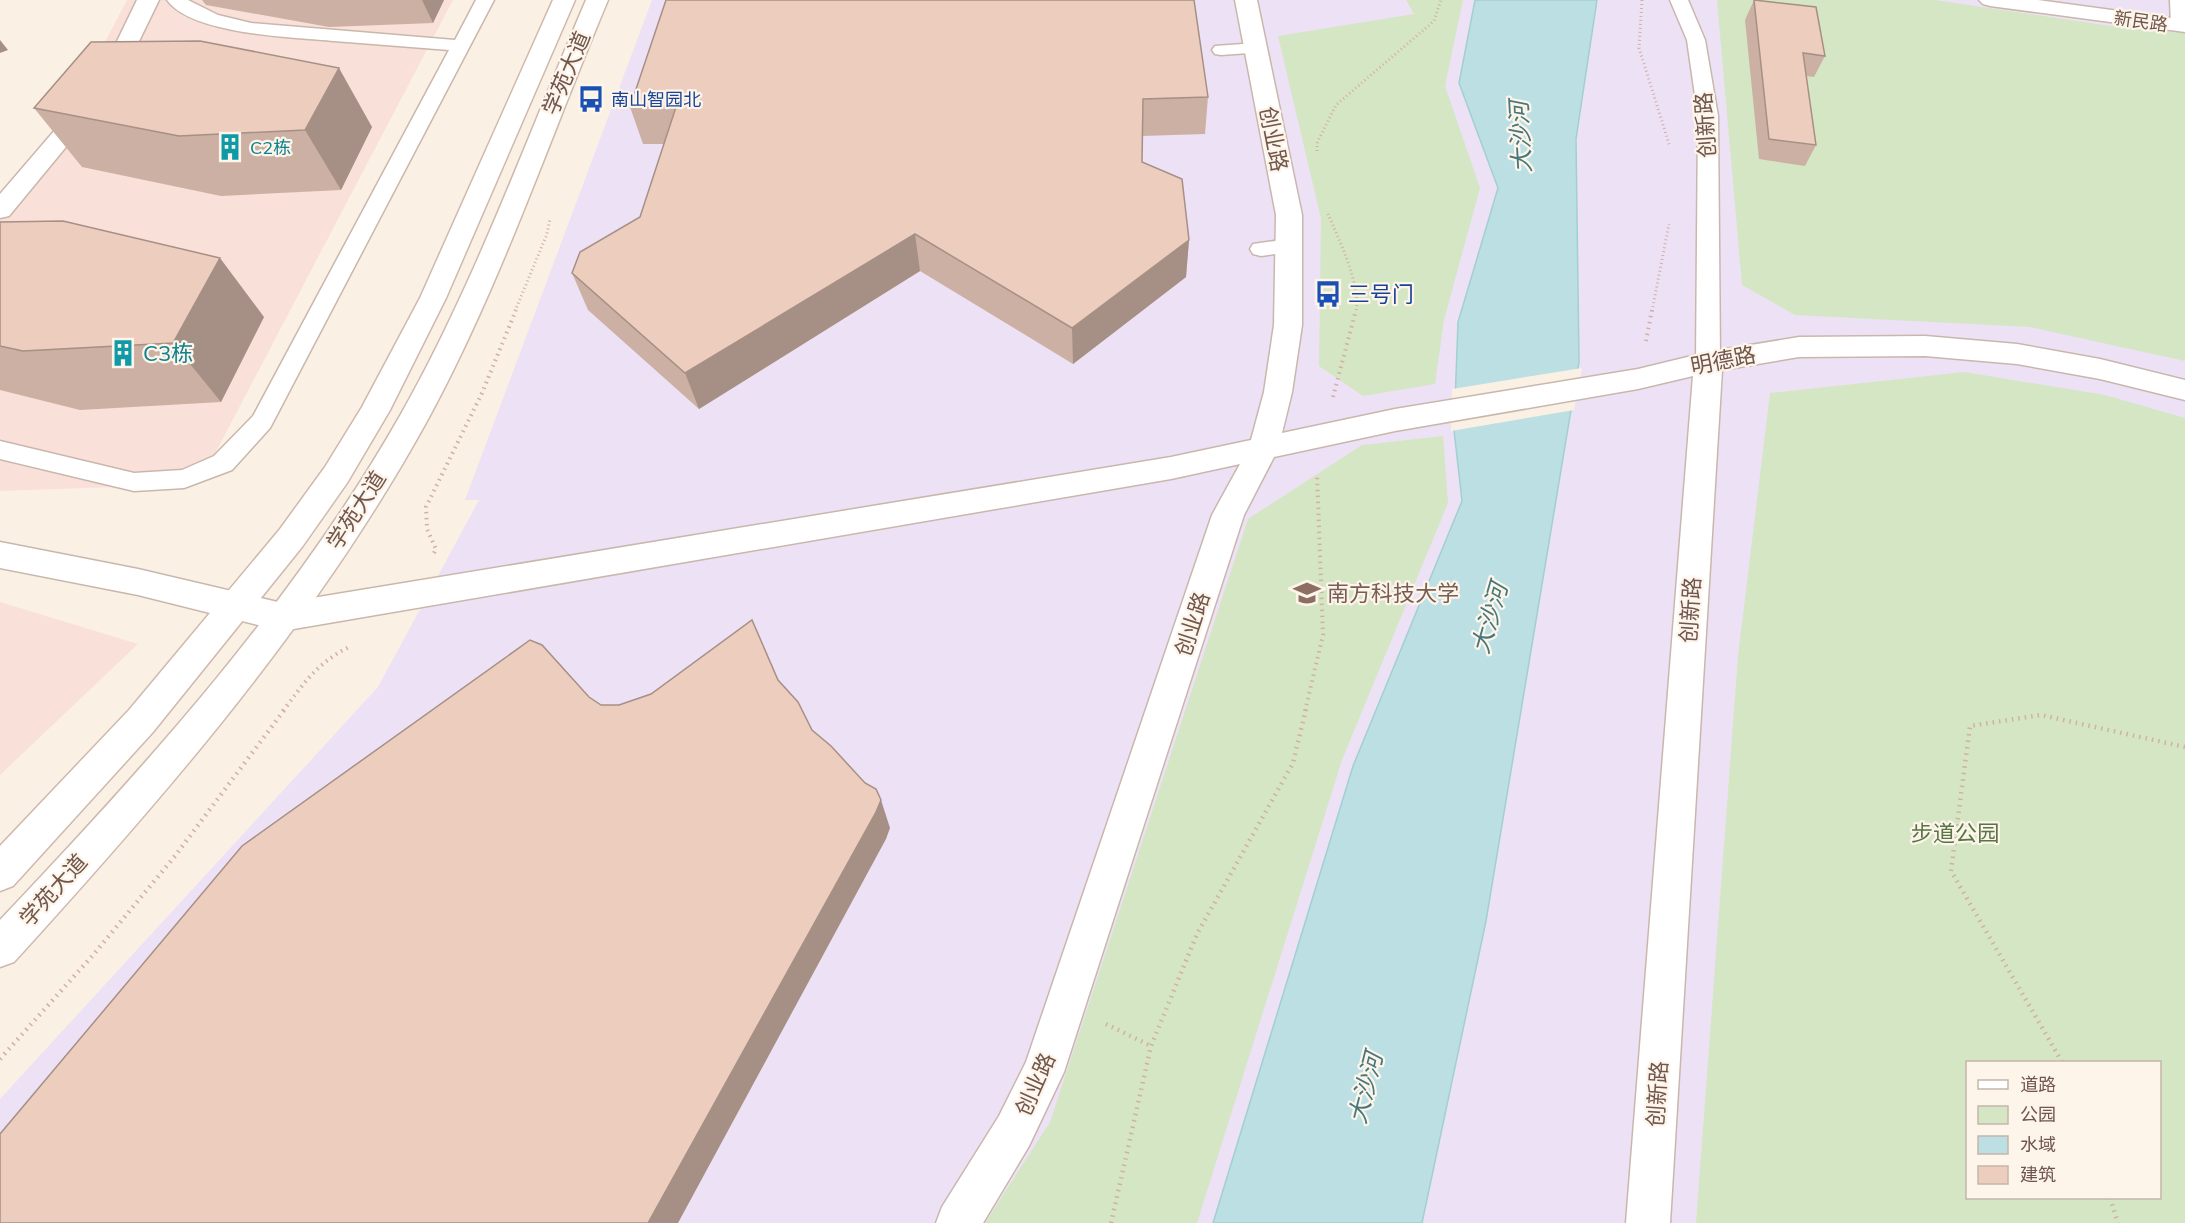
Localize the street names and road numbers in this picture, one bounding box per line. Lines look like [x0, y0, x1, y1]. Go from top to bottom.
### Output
street label: 新民路 [2113, 6, 2169, 36]
street label: 学苑大道 [536, 27, 596, 119]
street label: 创新路 [1689, 91, 1721, 159]
street label: 创业路 [1254, 104, 1294, 174]
street label: 明德路 [1688, 340, 1758, 380]
street label: 学苑大道 [320, 465, 392, 555]
street label: 创新路 [1674, 576, 1706, 644]
street label: 创业路 [1168, 588, 1216, 660]
street label: 学苑大道 [13, 848, 93, 932]
street label: 创业路 [1009, 1048, 1061, 1120]
street label: 创新路 [1641, 1060, 1673, 1128]

